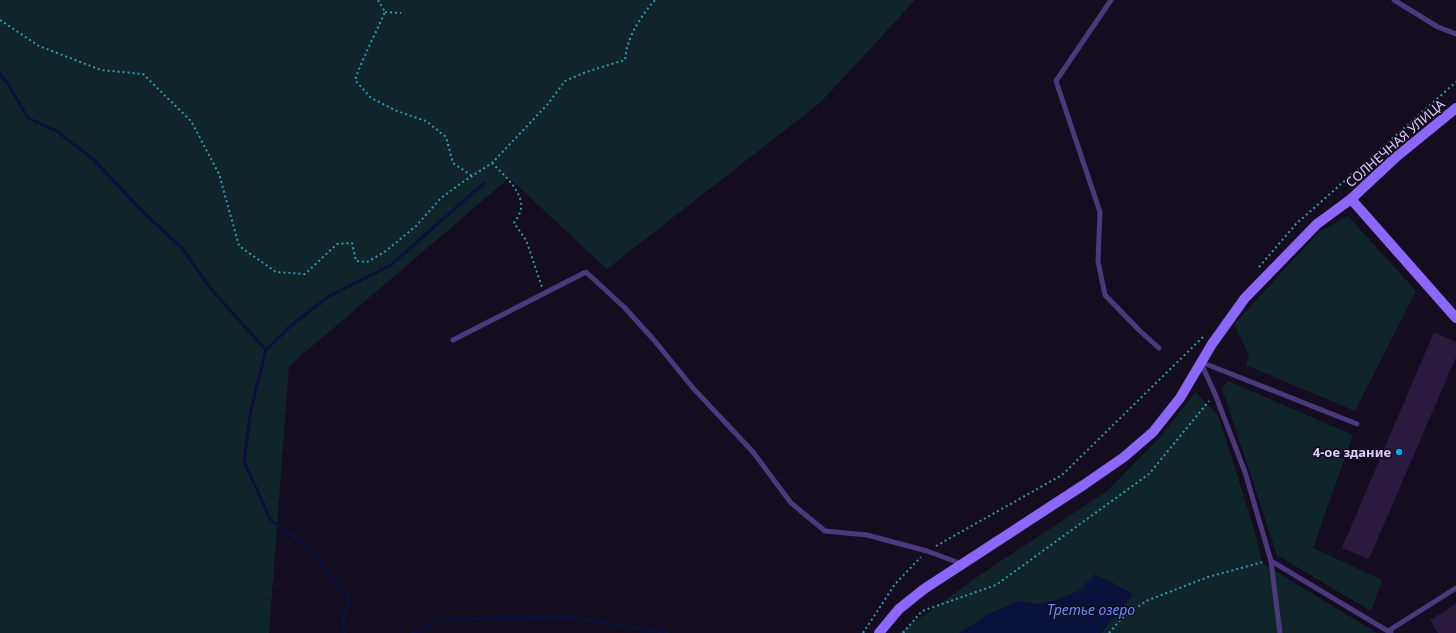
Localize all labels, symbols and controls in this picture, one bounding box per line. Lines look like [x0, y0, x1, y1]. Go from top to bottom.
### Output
street label: СОЛНЕЧНАЯ УЛИЦА [1342, 94, 1449, 191]
place label: 4-ое здание [1313, 443, 1391, 461]
marker: 4-ое здание [1394, 447, 1404, 457]
water label: Третье озеро [1047, 600, 1135, 619]

